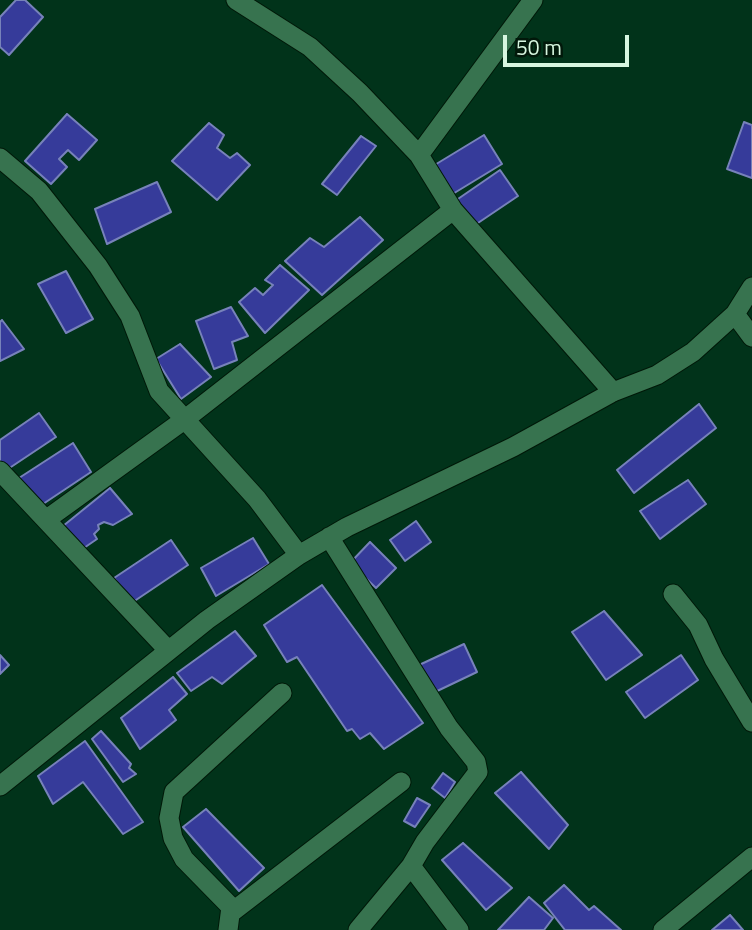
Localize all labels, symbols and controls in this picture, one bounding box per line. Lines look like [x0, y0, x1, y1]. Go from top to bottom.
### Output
scale bar [507, 21, 633, 65]
text: 50 m [516, 31, 562, 63]

